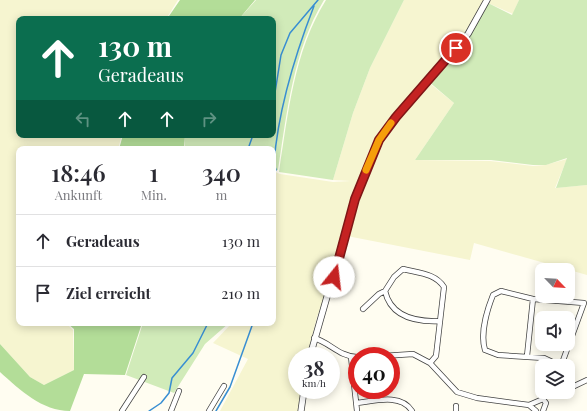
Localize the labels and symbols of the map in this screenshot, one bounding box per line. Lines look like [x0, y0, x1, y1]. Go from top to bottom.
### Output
pin [439, 31, 473, 65]
position arrow [313, 256, 355, 298]
north arrow [535, 263, 575, 303]
speed limit sign: 40 [348, 347, 400, 399]

